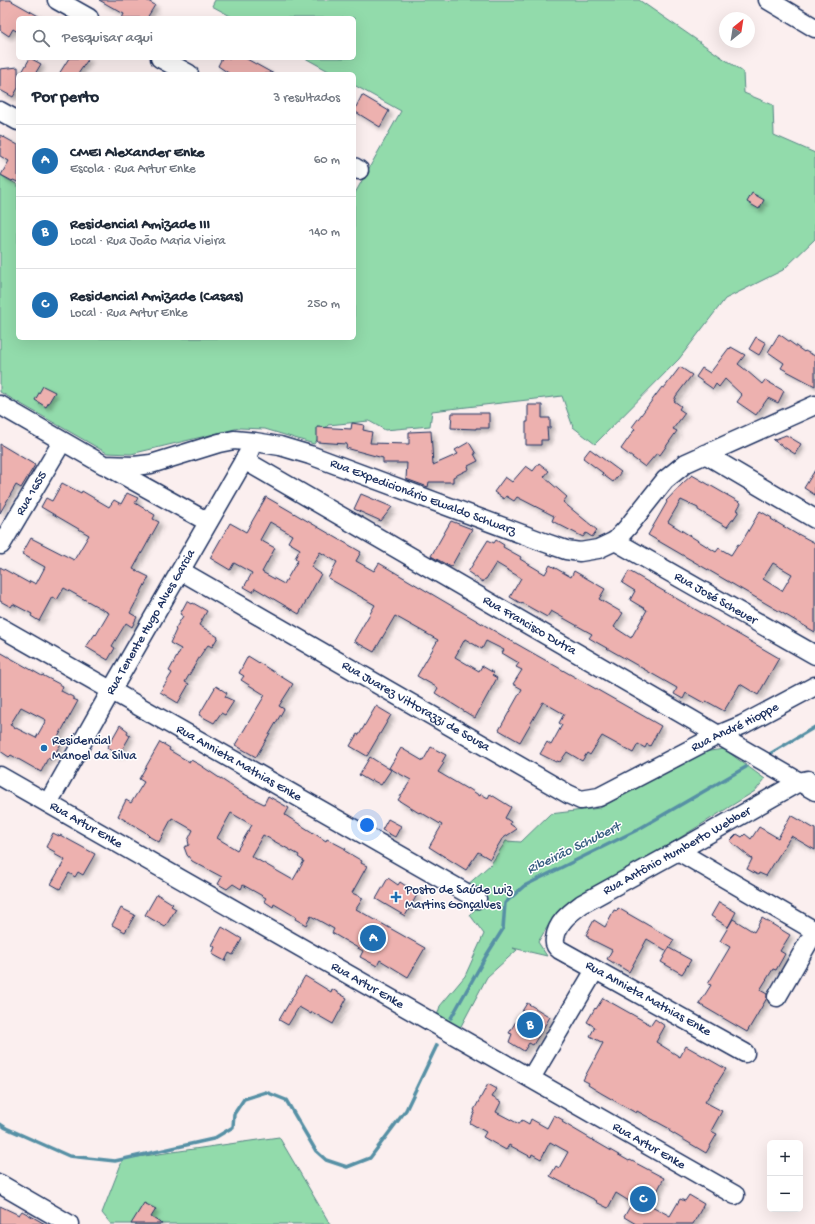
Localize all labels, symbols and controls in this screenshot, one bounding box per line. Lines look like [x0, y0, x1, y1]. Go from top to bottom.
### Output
north arrow [719, 12, 755, 48]
search box [16, 16, 356, 60]
icon: search [30, 27, 52, 49]
text: Pesquisar aqui [62, 29, 153, 47]
text: Por perto [32, 88, 99, 108]
text: 3 resultados [273, 91, 340, 106]
text: CMEI Alexander Enke [70, 144, 205, 162]
text: A [41, 153, 49, 168]
text: 60 m [314, 153, 340, 168]
text: Escola · Rua Artur Enke [70, 162, 196, 177]
text: Residencial Amizade III [70, 216, 210, 234]
text: B [42, 225, 48, 240]
text: 140 m [309, 225, 340, 240]
text: Local · Rua João Maria Vieira [70, 234, 225, 249]
text: Residencial Amizade (Casas) [70, 288, 244, 306]
text: C [41, 297, 49, 312]
text: 250 m [307, 297, 340, 312]
text: Local · Rua Artur Enke [70, 306, 188, 321]
street label: Rua Expedicionário Ewaldo Schwarz [328, 456, 519, 539]
street label: Rua 1655 [13, 468, 51, 518]
street label: Rua Tenente Hugo Alves Garcia [103, 546, 199, 698]
street label: Rua José Scheuer [672, 569, 761, 629]
street label: Rua Francisco Dutra [480, 592, 580, 659]
street label: Rua Juarez Vittorazzi de Sousa [339, 658, 493, 755]
street label: Rua André Hioppe [689, 699, 781, 755]
street label: Rua Annieta Mathias Enke [174, 722, 304, 805]
place label: Residencial Manoel da Silva [52, 734, 137, 764]
marker: Residencial Manoel da Silva [39, 743, 49, 753]
street label: Rua Artur Enke [47, 798, 125, 852]
street label: Rua Antônio Humberto Webber [601, 803, 755, 898]
your location [357, 815, 377, 835]
water label: Ribeirão Schubert [524, 818, 626, 879]
place label: Posto de Saúde Luiz Martins Gonçalves [404, 883, 514, 913]
marker: Posto de Saúde Luiz Martins Gonçalves [390, 891, 402, 903]
pin: A [360, 923, 386, 953]
street label: Rua Annieta Mathias Enke [582, 958, 714, 1040]
street label: Rua Artur Enke [328, 959, 407, 1012]
pin: B [517, 1010, 543, 1040]
street label: Rua Artur Enke [610, 1119, 688, 1173]
map controls [767, 1140, 803, 1212]
button: + [767, 1140, 803, 1176]
button: − [767, 1176, 803, 1212]
pin: C [630, 1184, 656, 1214]

